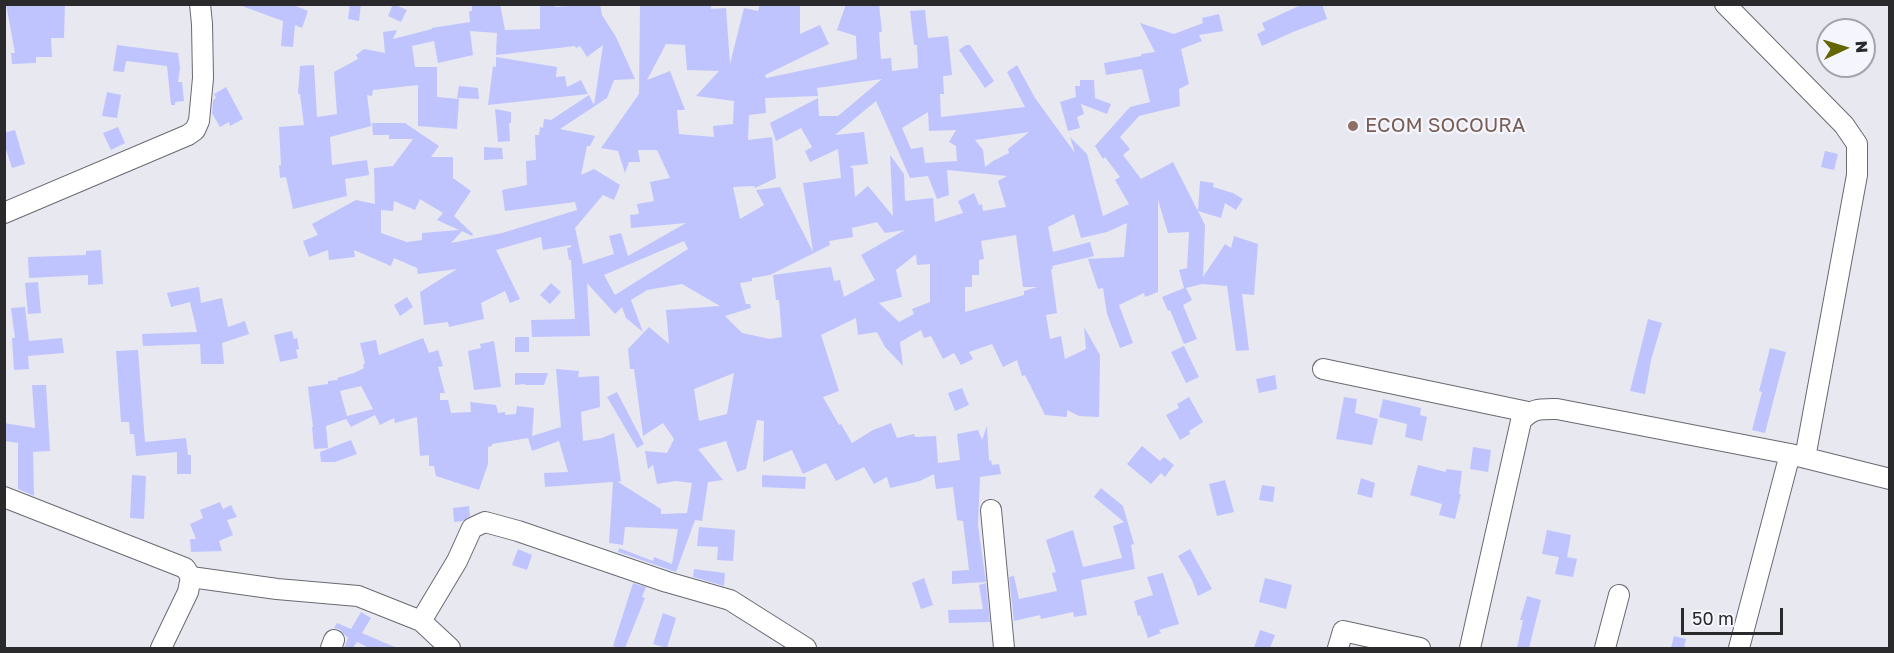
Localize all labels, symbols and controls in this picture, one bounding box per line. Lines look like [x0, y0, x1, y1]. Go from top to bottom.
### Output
north arrow [1816, 18, 1876, 78]
text: N [1852, 40, 1872, 54]
place label: ECOM SOCOURA [1365, 114, 1525, 138]
marker: ECOM SOCOURA [1346, 119, 1360, 133]
scale bar [1684, 596, 1786, 634]
text: 50 m [1692, 607, 1734, 629]

